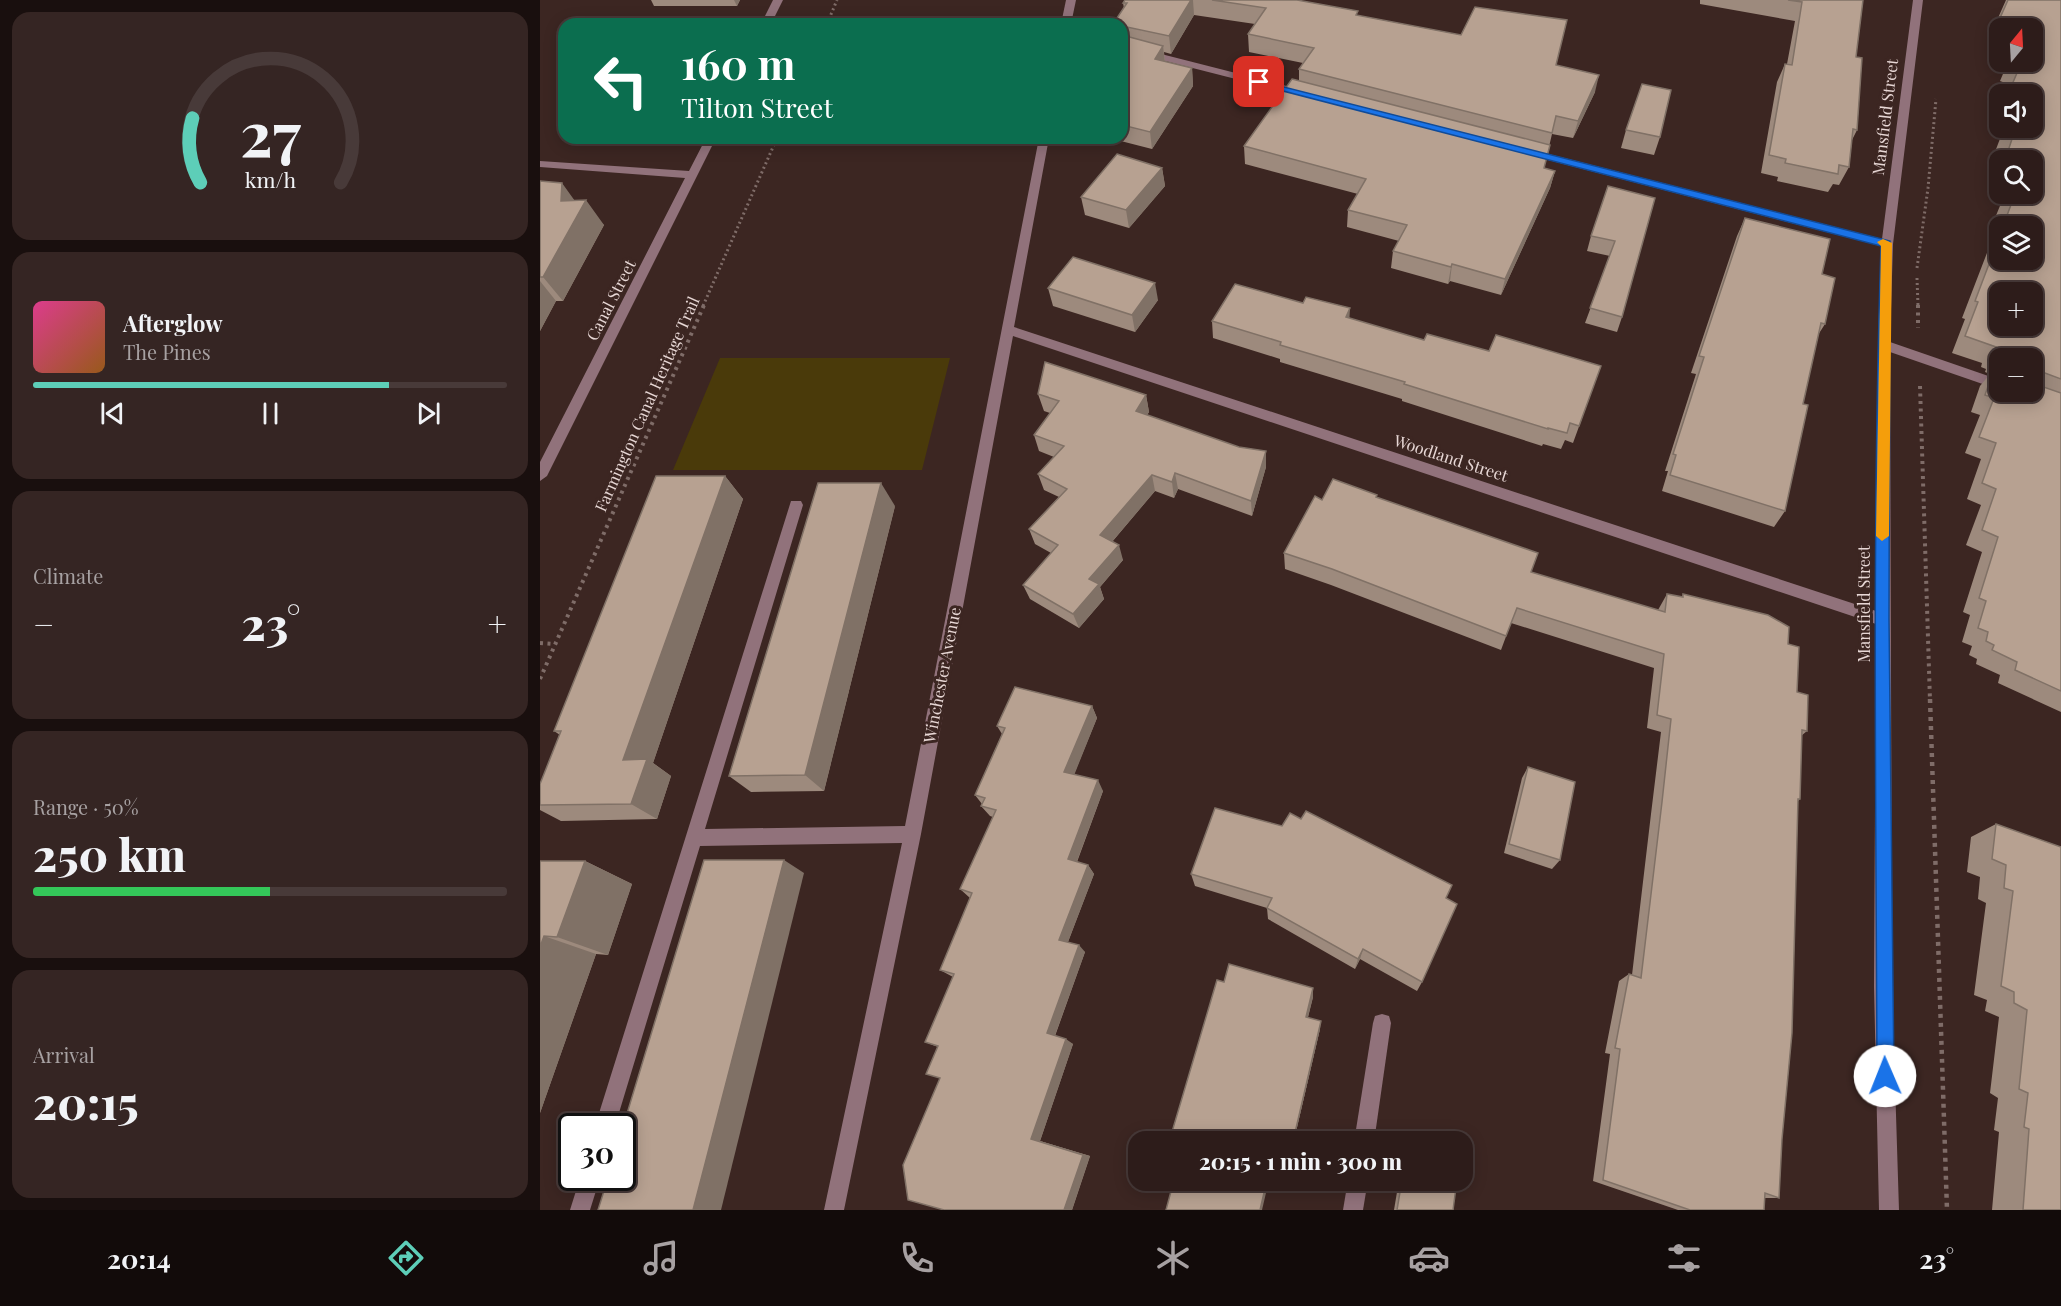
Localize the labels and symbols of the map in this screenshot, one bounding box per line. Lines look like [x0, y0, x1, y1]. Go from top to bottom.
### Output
north arrow [1989, 18, 2043, 72]
pin [1233, 56, 1284, 107]
street label: Mansfield Street [1867, 57, 1902, 176]
street label: Canal Street [581, 256, 640, 344]
street label: Farmington Canal Heritage Trail [589, 293, 704, 515]
street label: Woodland Street [1391, 429, 1511, 486]
street label: Mansfield Street [1853, 545, 1874, 663]
street label: Winchester Avenue [918, 605, 965, 745]
position arrow [1853, 1044, 1917, 1108]
speed limit sign: 30 [558, 1113, 636, 1191]

